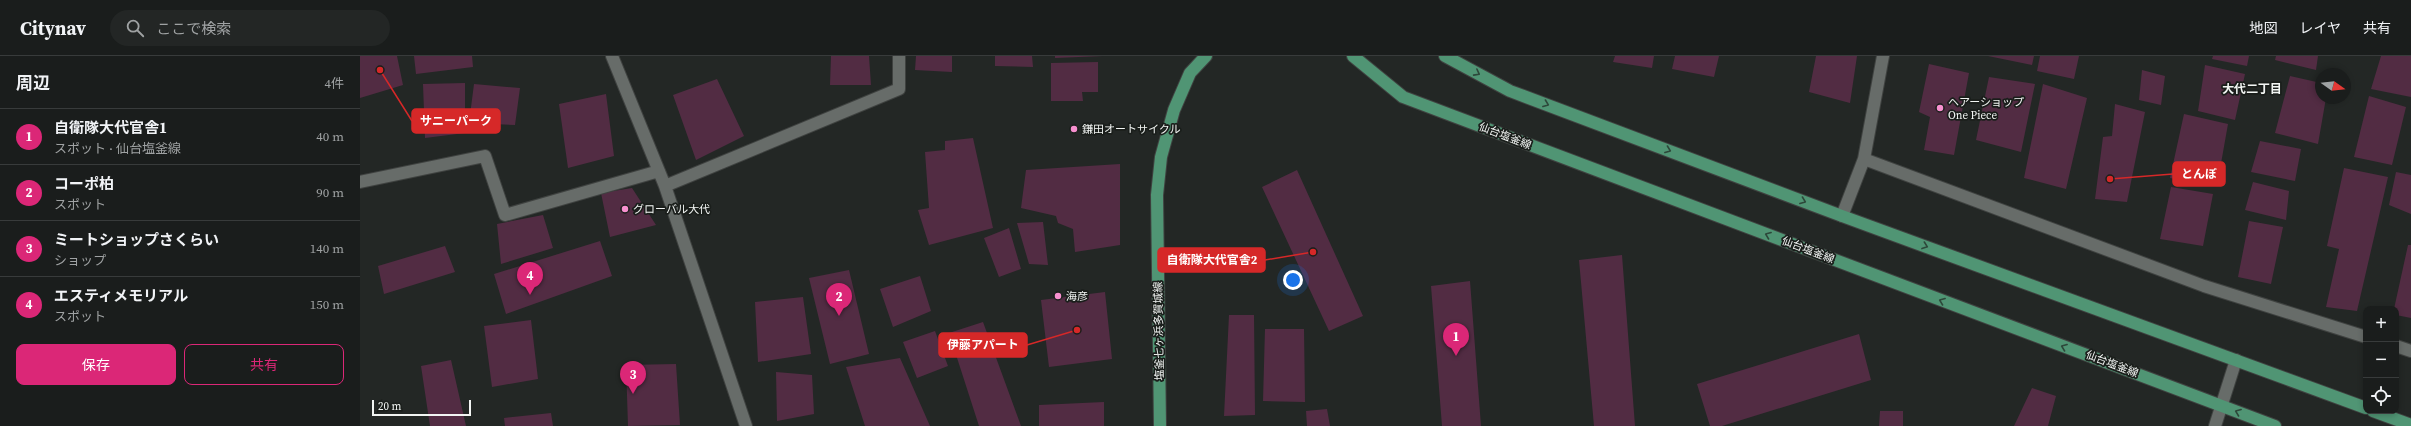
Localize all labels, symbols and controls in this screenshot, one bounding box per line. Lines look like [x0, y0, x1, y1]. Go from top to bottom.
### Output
search box [110, 10, 390, 46]
text: Citynav [20, 15, 86, 41]
icon: search [124, 17, 146, 39]
text: ここで検索 [156, 18, 231, 39]
text: 地図 [2249, 18, 2277, 38]
text: レイヤ [2299, 18, 2341, 38]
text: 共有 [2363, 18, 2391, 38]
north arrow [2315, 68, 2351, 104]
one-way arrow [1473, 69, 1481, 76]
text: 周辺 [16, 71, 50, 95]
text: 4件 [324, 75, 344, 92]
district label: 大代二丁目 [2222, 81, 2282, 97]
place label: ヘアーショップ One Piece [1948, 95, 2024, 123]
one-way arrow [1543, 100, 1550, 108]
marker: ヘアーショップ One Piece [1935, 103, 1945, 113]
callout: サニーパーク [412, 109, 500, 133]
text: サニーパーク [420, 113, 492, 129]
text: 自衛隊大代官舎1 [54, 117, 167, 138]
street label: 仙台塩釜線 [1477, 119, 1533, 153]
place label: 鎌田オートサイクル [1082, 122, 1180, 137]
marker: 鎌田オートサイクル [1069, 124, 1079, 134]
text: 1 [25, 128, 33, 145]
text: 40 m [316, 128, 344, 145]
text: スポット · 仙台塩釜線 [54, 140, 181, 157]
one-way arrow [1664, 146, 1671, 154]
callout: とんぼ [2173, 162, 2225, 186]
text: とんぼ [2181, 166, 2217, 182]
text: コーポ柏 [54, 173, 114, 194]
text: 2 [25, 184, 33, 201]
text: 90 m [316, 184, 344, 201]
text: スポット [54, 196, 106, 213]
one-way arrow [1799, 197, 1806, 205]
place label: グローバル大代 [633, 202, 710, 217]
marker: グローバル大代 [620, 204, 630, 214]
text: ミートショップさくらい [54, 229, 219, 250]
one-way arrow [1765, 231, 1772, 239]
street label: 仙台塩釜線 [1780, 233, 1836, 267]
text: 3 [25, 240, 33, 257]
text: 140 m [310, 240, 344, 257]
one-way arrow [1921, 242, 1928, 250]
callout: 自衛隊大代官舎2 [1158, 248, 1265, 272]
text: ショップ [54, 252, 106, 269]
text: 自衛隊大代官舎2 [1167, 252, 1258, 268]
pin: 4 [517, 262, 543, 295]
your location [1283, 270, 1303, 290]
street label: 塩釜七ヶ浜多賀城線 [1151, 281, 1167, 381]
pin: 2 [826, 283, 852, 316]
text: エスティメモリアル [54, 285, 188, 306]
place label: 海彦 [1066, 289, 1088, 304]
marker: 海彦 [1053, 291, 1063, 301]
text: 4 [25, 296, 33, 313]
text: 150 m [310, 296, 344, 313]
one-way arrow [1939, 297, 1946, 305]
map controls [2363, 306, 2399, 414]
button: + [2363, 306, 2399, 342]
text: スポット [54, 308, 106, 325]
pin: 1 [1443, 323, 1469, 356]
callout: 伊藤アパート [939, 333, 1027, 357]
text: 伊藤アパート [947, 337, 1019, 353]
button: − [2363, 342, 2399, 378]
one-way arrow [2061, 343, 2068, 351]
button: 保存 [16, 344, 176, 385]
button: 共有 [184, 344, 344, 385]
street label: 仙台塩釜線 [2084, 347, 2140, 381]
pin: 3 [620, 361, 646, 394]
button: locate [2363, 378, 2399, 414]
scale bar [372, 398, 471, 417]
text: 20 m [378, 399, 401, 414]
one-way arrow [2235, 409, 2242, 417]

